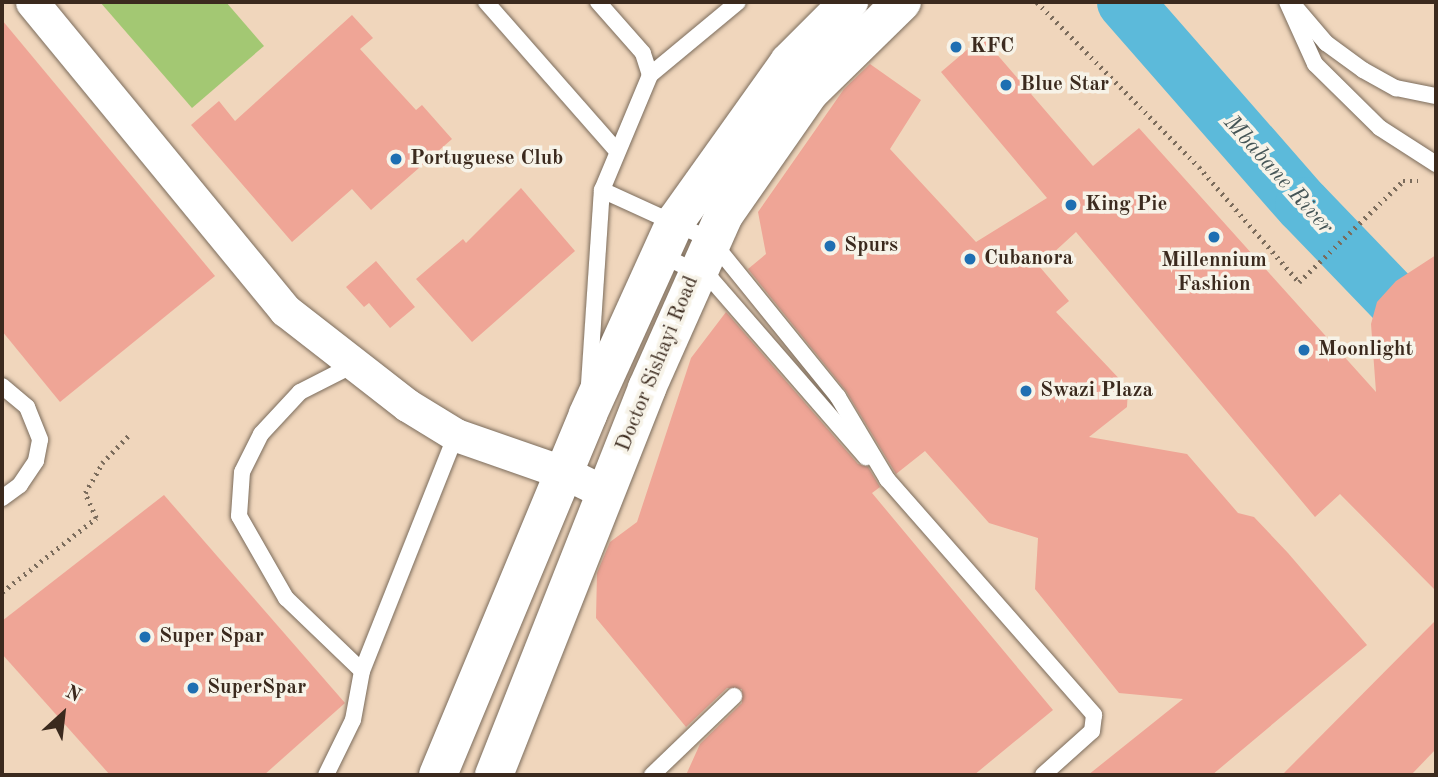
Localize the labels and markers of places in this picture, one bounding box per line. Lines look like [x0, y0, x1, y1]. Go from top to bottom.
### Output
place label: KFC [970, 34, 1014, 60]
marker: KFC [948, 39, 964, 55]
place label: Blue Star [1020, 72, 1109, 98]
marker: Blue Star [998, 77, 1014, 93]
place label: Portuguese Club [410, 146, 563, 172]
marker: Portuguese Club [388, 151, 404, 167]
place label: King Pie [1085, 192, 1167, 218]
marker: King Pie [1063, 197, 1079, 213]
marker: Millennium Fashion [1206, 229, 1222, 245]
place label: Spurs [844, 233, 898, 259]
marker: Spurs [822, 238, 838, 254]
place label: Cubanora [984, 246, 1073, 272]
place label: Millennium Fashion [1161, 248, 1267, 298]
marker: Cubanora [962, 251, 978, 267]
place label: Moonlight [1318, 337, 1413, 363]
marker: Moonlight [1296, 342, 1312, 358]
place label: Swazi Plaza [1040, 378, 1153, 404]
marker: Swazi Plaza [1018, 383, 1034, 399]
place label: Super Spar [159, 624, 264, 650]
marker: Super Spar [137, 629, 153, 645]
place label: SuperSpar [207, 675, 306, 701]
marker: SuperSpar [185, 680, 201, 696]

